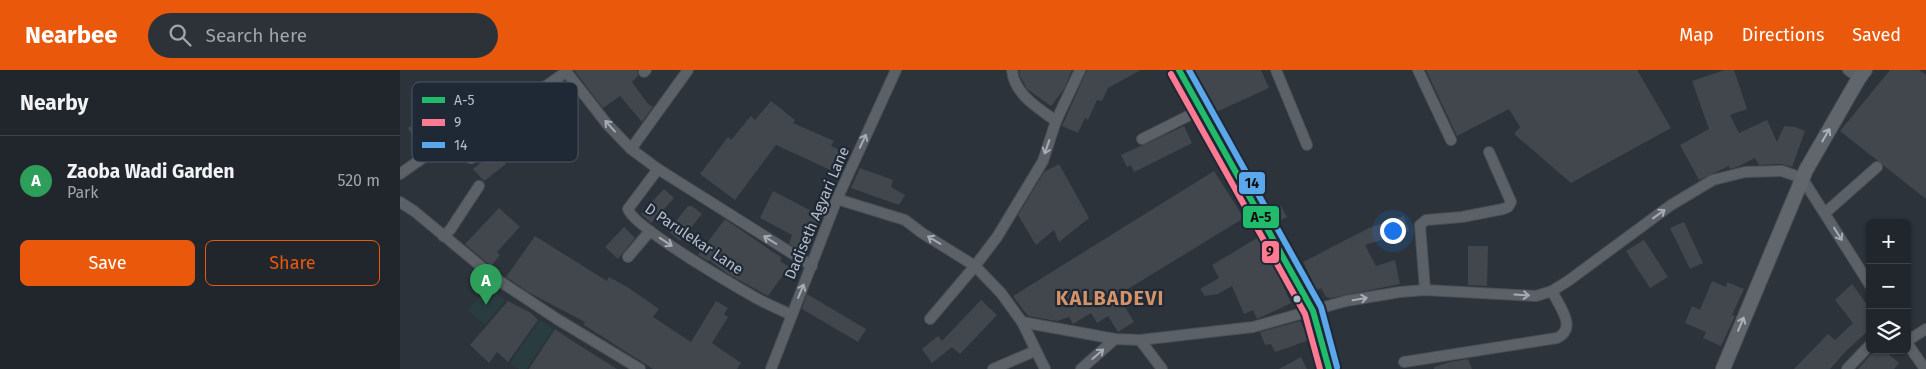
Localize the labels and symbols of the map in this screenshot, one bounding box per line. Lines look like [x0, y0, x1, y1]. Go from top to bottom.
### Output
legend [412, 82, 578, 162]
text: A-5 [454, 92, 474, 109]
text: 9 [454, 114, 461, 131]
one-way arrow [604, 120, 615, 133]
one-way arrow [1821, 128, 1831, 143]
one-way arrow [859, 134, 869, 149]
text: 14 [454, 137, 468, 154]
one-way arrow [1042, 139, 1051, 154]
street label: Dadiseth Agyari Lane [781, 144, 853, 282]
line badge: 14 [1238, 171, 1266, 195]
text: 14 [1245, 175, 1259, 192]
street label: D Parulekar Lane [641, 200, 747, 278]
line badge: A-5 [1242, 205, 1280, 229]
one-way arrow [1652, 208, 1665, 219]
text: A-5 [1249, 209, 1272, 226]
your location [1380, 218, 1406, 244]
one-way arrow [1833, 226, 1843, 240]
one-way arrow [764, 235, 778, 245]
one-way arrow [927, 235, 941, 245]
one-way arrow [659, 237, 673, 247]
line badge: 9 [1261, 240, 1280, 264]
text: 9 [1266, 243, 1274, 260]
pin: A [470, 264, 502, 305]
one-way arrow [796, 284, 806, 299]
district label: KALBADEVI [1056, 286, 1164, 310]
one-way arrow [1514, 290, 1530, 299]
one-way arrow [1352, 293, 1368, 303]
unlabelled marker [1292, 294, 1302, 304]
one-way arrow [1737, 317, 1747, 332]
one-way arrow [1092, 348, 1105, 360]

